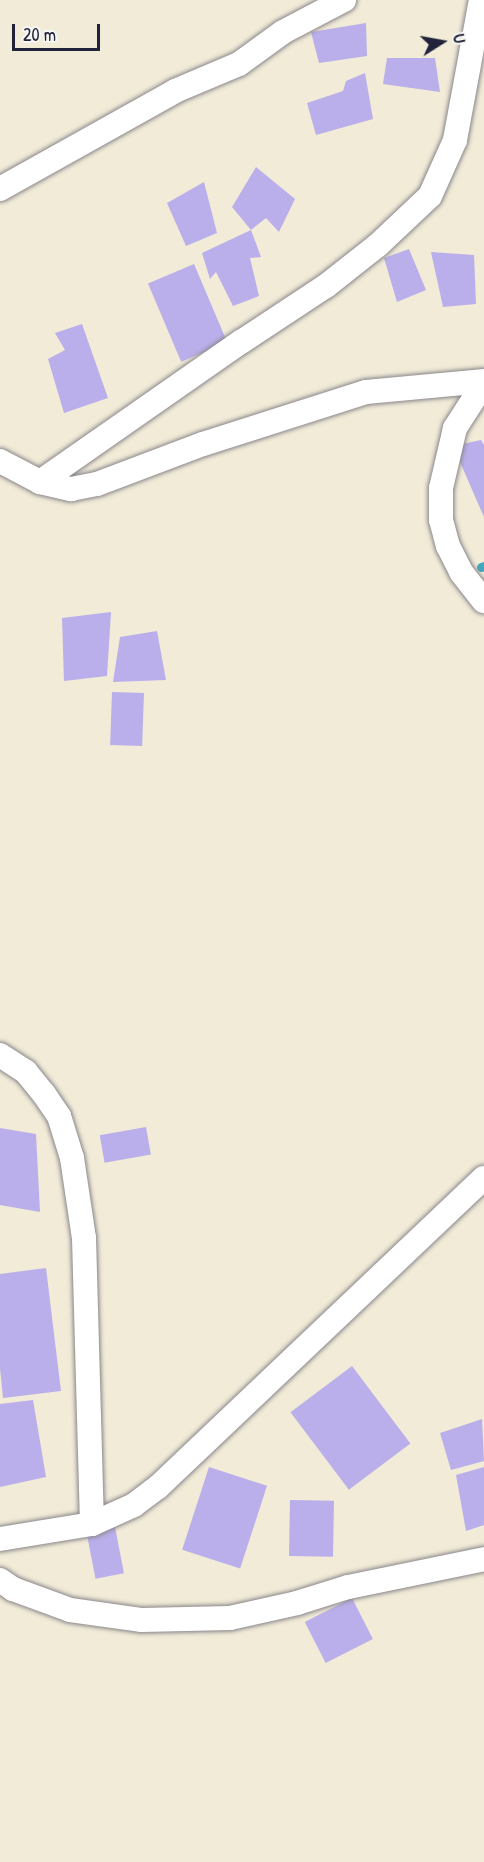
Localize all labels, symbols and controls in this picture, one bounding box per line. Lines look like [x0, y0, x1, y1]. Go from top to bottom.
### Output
scale bar [15, 12, 104, 50]
north arrow [412, 12, 472, 72]
text: 20 m [23, 22, 56, 47]
text: U [448, 32, 471, 45]

